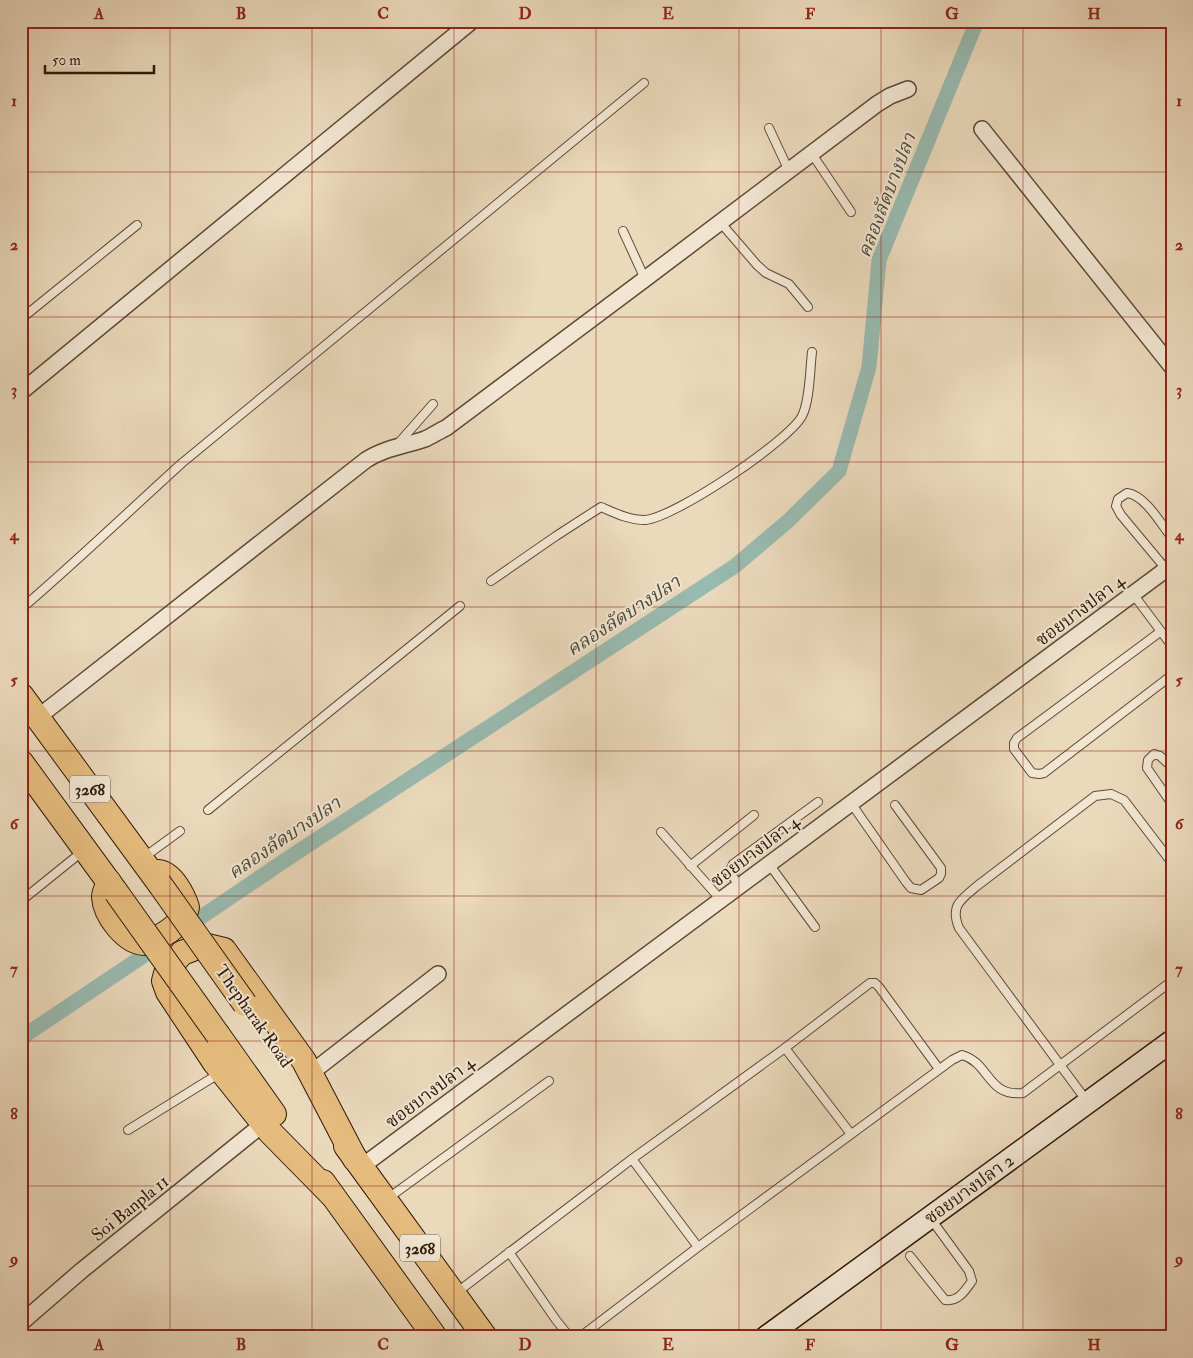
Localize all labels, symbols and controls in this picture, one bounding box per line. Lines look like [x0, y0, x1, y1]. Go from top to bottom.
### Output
text: A [93, 4, 105, 24]
text: B [236, 4, 246, 24]
text: C [377, 4, 389, 24]
text: D [518, 4, 532, 24]
text: E [662, 4, 674, 24]
text: F [805, 4, 815, 24]
text: G [945, 4, 959, 24]
text: H [1087, 4, 1101, 24]
scale bar [45, 42, 154, 74]
text: 50 m [52, 51, 81, 70]
text: 1 [11, 91, 17, 111]
text: 1 [1176, 91, 1182, 111]
water label: คลองลัดบางปลา [852, 129, 922, 261]
text: 2 [10, 235, 18, 255]
text: 2 [1175, 235, 1183, 255]
text: 3 [11, 380, 17, 400]
text: 3 [1176, 380, 1182, 400]
text: 4 [9, 525, 20, 545]
text: 4 [1174, 525, 1185, 545]
street label: ซอยบางปลา 4 [1031, 569, 1131, 651]
water label: คลองลัดบางปลา [562, 570, 686, 662]
text: 5 [10, 670, 18, 690]
text: 5 [1175, 670, 1183, 690]
road number: 3268 [70, 776, 110, 802]
water label: คลองลัดบางปลา [224, 791, 346, 884]
street label: ซอยบางปลา 4 [706, 810, 806, 892]
text: 6 [10, 814, 20, 834]
text: 6 [1175, 814, 1185, 834]
text: 7 [10, 959, 18, 979]
text: 7 [1175, 959, 1183, 979]
street label: Thepharak Road [210, 960, 298, 1072]
street label: ซอยบางปลา 4 [381, 1051, 481, 1133]
text: 8 [10, 1104, 18, 1124]
text: 8 [1175, 1104, 1183, 1124]
street label: ซอยบางปลา 2 [920, 1149, 1019, 1230]
street label: Soi Banpla 11 [87, 1170, 174, 1247]
road number: 3268 [400, 1234, 440, 1262]
text: 9 [8, 1249, 18, 1269]
text: 9 [1173, 1249, 1183, 1269]
text: A [93, 1335, 105, 1355]
text: B [236, 1335, 246, 1355]
text: C [377, 1335, 389, 1355]
text: D [518, 1335, 532, 1355]
text: E [662, 1335, 674, 1355]
text: F [805, 1335, 815, 1355]
text: G [945, 1335, 959, 1355]
text: H [1087, 1335, 1101, 1355]

